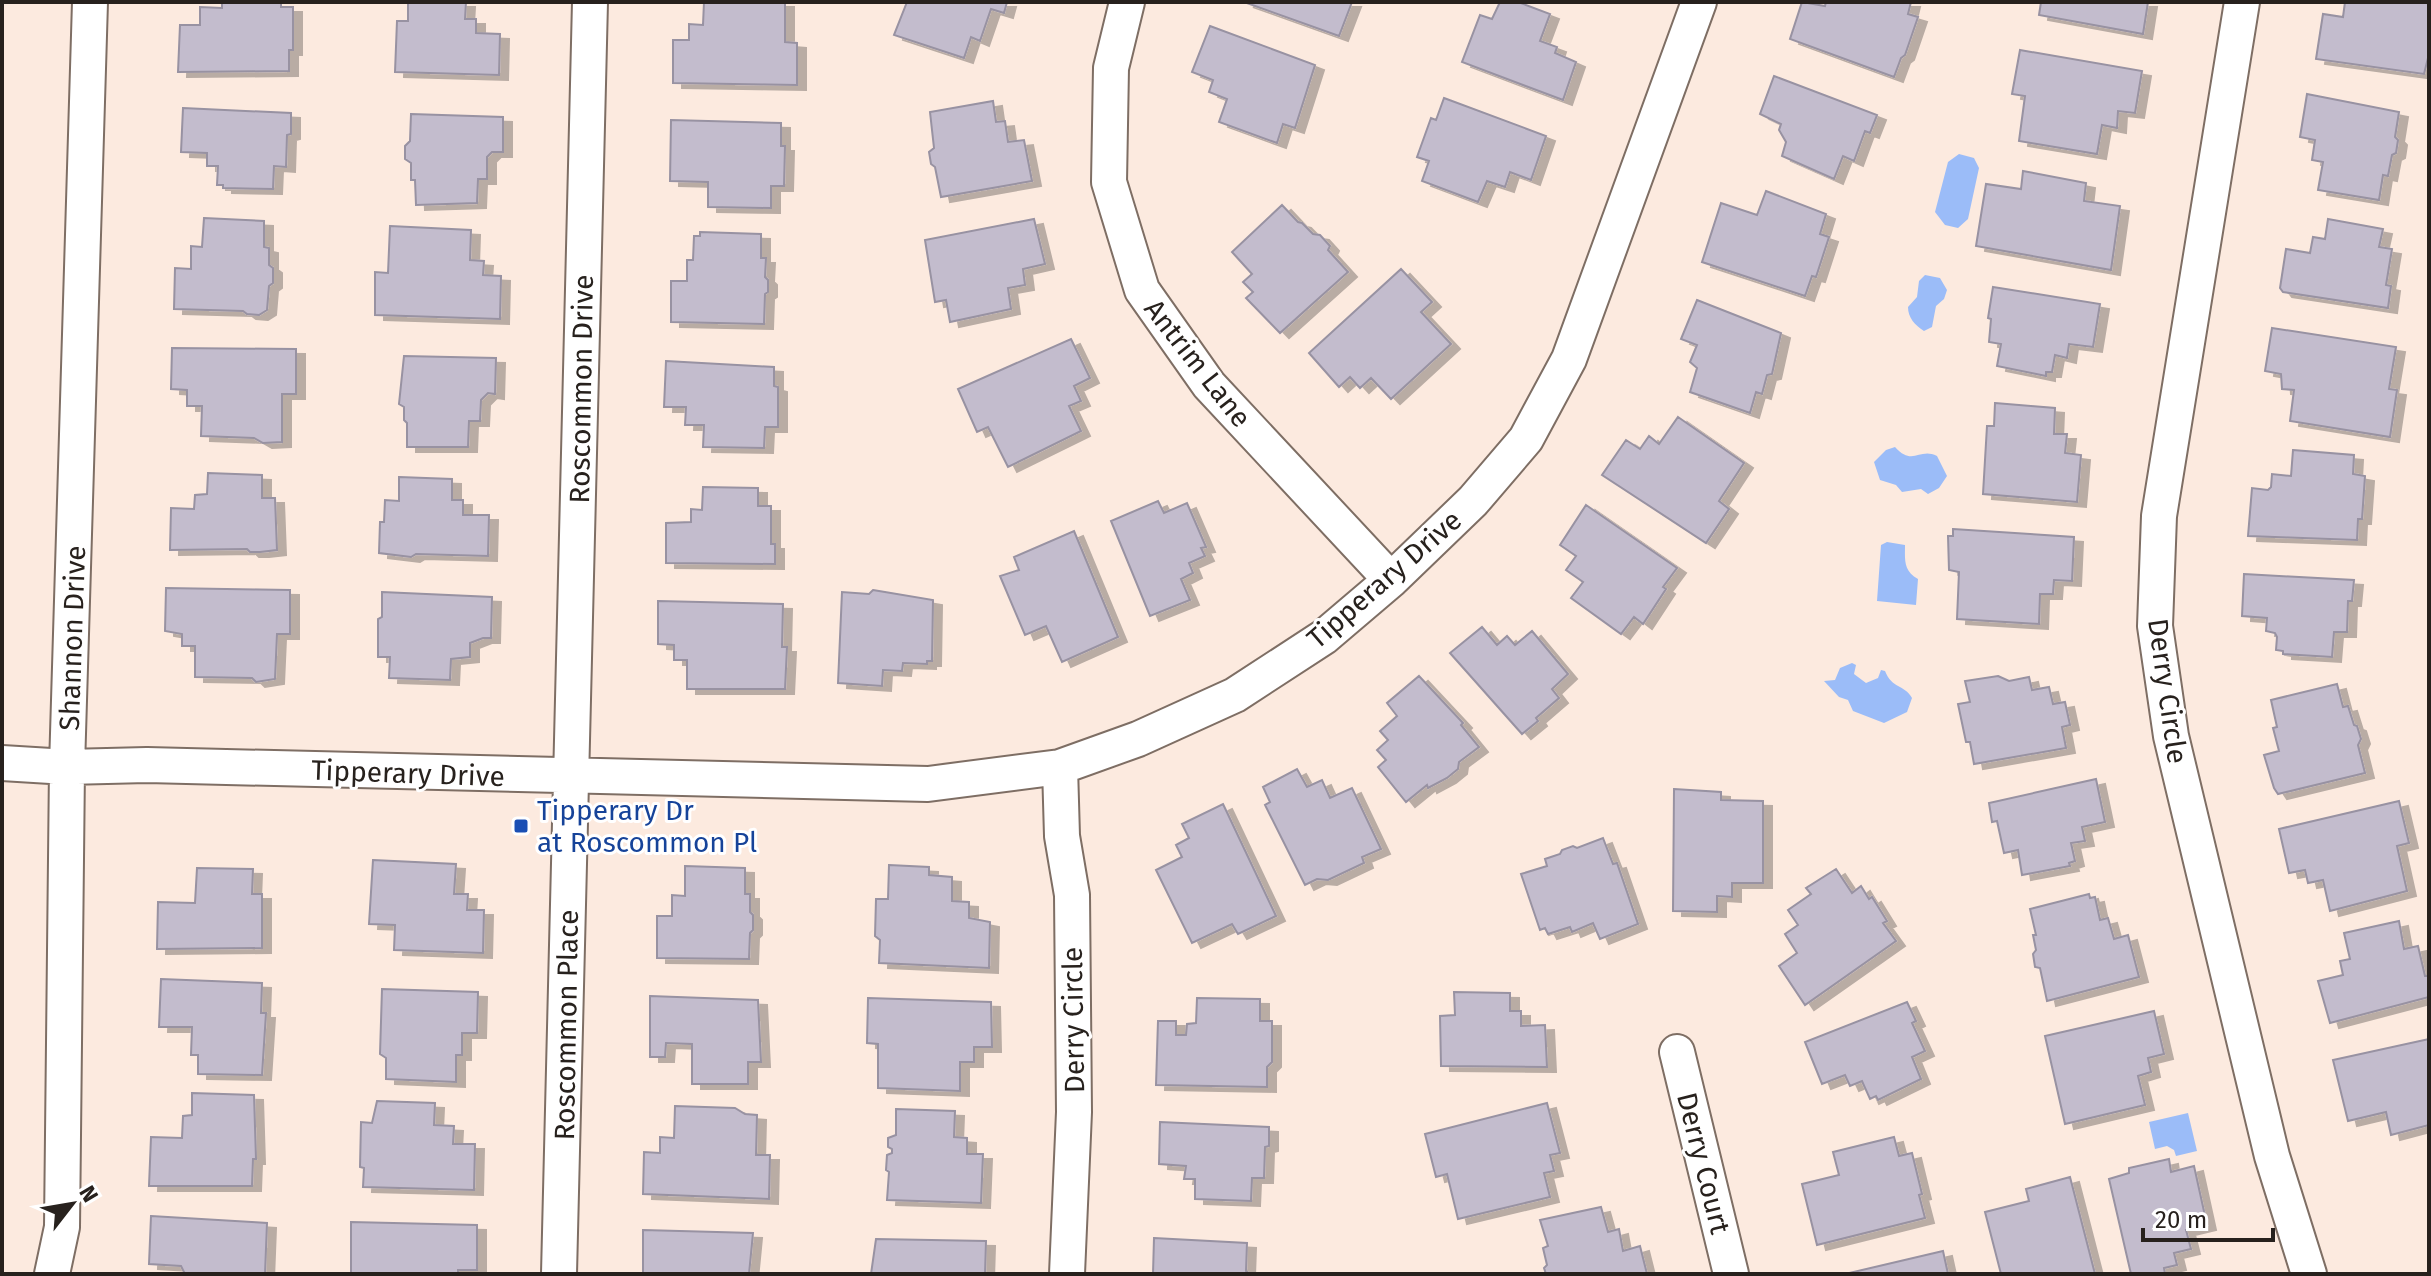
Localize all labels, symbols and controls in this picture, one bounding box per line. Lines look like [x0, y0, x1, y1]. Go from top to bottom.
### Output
street label: Roscommon Drive [563, 274, 600, 504]
street label: Antrim Lane [1137, 293, 1258, 434]
street label: Tipperary Drive [1300, 503, 1468, 655]
street label: Shannon Drive [53, 545, 92, 731]
street label: Derry Circle [2141, 616, 2194, 766]
street label: Tipperary Drive [311, 754, 505, 793]
place label: Tipperary Dr at Roscommon Pl [537, 794, 757, 859]
marker: Tipperary Dr at Roscommon Pl [512, 817, 530, 835]
street label: Roscommon Place [548, 909, 585, 1141]
street label: Derry Circle [1056, 947, 1091, 1093]
street label: Derry Court [1670, 1089, 1737, 1238]
north arrow [32, 1164, 112, 1244]
text: N [73, 1181, 104, 1207]
scale bar [2143, 1192, 2273, 1242]
text: 20 m [2155, 1206, 2207, 1234]

